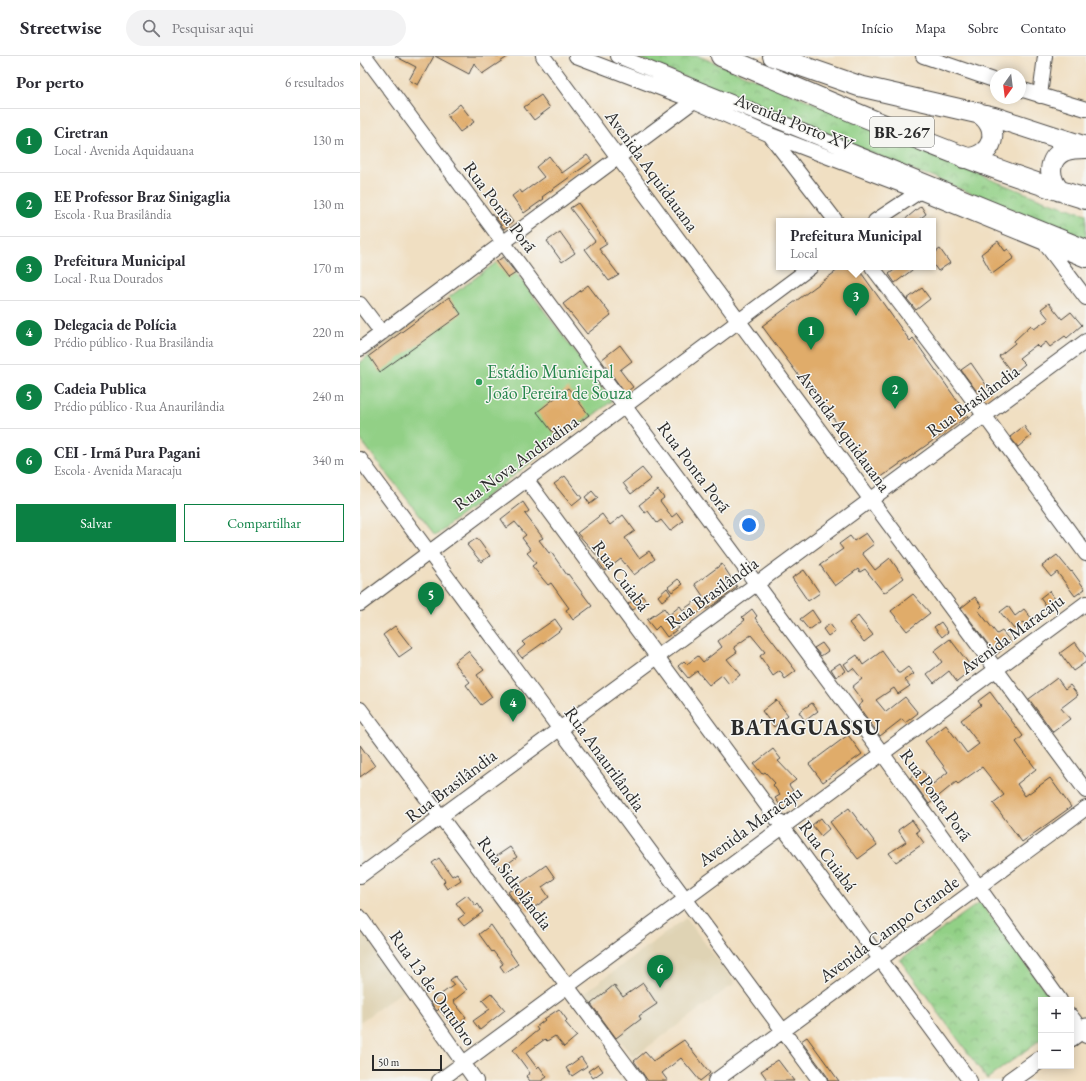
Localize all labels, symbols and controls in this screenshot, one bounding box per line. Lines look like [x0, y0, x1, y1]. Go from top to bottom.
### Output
search box [126, 10, 406, 46]
text: Streetwise [20, 15, 102, 40]
icon: search [140, 17, 162, 39]
text: Pesquisar aqui [172, 18, 254, 37]
text: Início [861, 19, 893, 37]
text: Mapa [915, 19, 946, 37]
text: Sobre [968, 19, 998, 37]
text: Contato [1020, 19, 1066, 37]
north arrow [990, 68, 1026, 104]
text: Por perto [16, 71, 84, 93]
text: 6 resultados [285, 74, 344, 91]
street label: Avenida Porto XV [730, 87, 858, 156]
street label: Avenida Aquidauana [600, 105, 705, 237]
road number: BR-267 [870, 117, 934, 147]
text: Ciretran [54, 123, 108, 142]
text: 1 [26, 132, 32, 149]
text: 130 m [313, 132, 344, 149]
text: Local · Avenida Aquidauana [54, 142, 194, 159]
street label: Rua Ponta Porã [459, 157, 543, 257]
text: EE Professor Braz Sinigaglia [54, 187, 230, 206]
text: 2 [26, 196, 32, 213]
text: 130 m [313, 196, 344, 213]
text: Escola · Rua Brasilândia [54, 206, 171, 223]
popup [776, 218, 936, 270]
text: Prefeitura Municipal [790, 226, 922, 245]
text: Local [790, 245, 818, 262]
text: Prefeitura Municipal [54, 251, 186, 270]
text: 3 [26, 260, 32, 277]
text: 170 m [313, 260, 344, 277]
text: Local · Rua Dourados [54, 270, 163, 287]
pin: 3 [843, 283, 869, 316]
text: Delegacia de Polícia [54, 315, 177, 334]
pin: 1 [798, 317, 824, 350]
text: 4 [26, 324, 32, 341]
text: 220 m [313, 324, 344, 341]
text: Prédio público · Rua Brasilândia [54, 334, 214, 351]
street label: Rua Brasilândia [922, 359, 1024, 442]
place label: Estádio Municipal João Pereira de Souza [485, 360, 633, 404]
street label: Avenida Aquidauana [792, 365, 897, 497]
pin: 2 [882, 376, 908, 409]
marker: Estádio Municipal João Pereira de Souza [474, 377, 484, 387]
text: Cadeia Publica [54, 379, 146, 398]
text: 5 [26, 388, 32, 405]
text: 240 m [313, 388, 344, 405]
text: Prédio público · Rua Anaurilândia [54, 398, 224, 415]
street label: Rua Nova Andradina [449, 409, 583, 516]
street label: Rua Ponta Porã [653, 417, 737, 517]
text: CEI - Irmã Pura Pagani [54, 443, 200, 462]
text: 6 [26, 452, 32, 469]
text: 340 m [313, 452, 344, 469]
text: Escola · Avenida Maracaju [54, 462, 182, 479]
button: Salvar [16, 504, 176, 542]
button: Compartilhar [184, 504, 344, 542]
your location [739, 515, 759, 535]
street label: Rua Cuiabá [587, 536, 656, 616]
street label: Rua Brasilândia [661, 551, 763, 634]
pin: 5 [418, 582, 444, 615]
street label: Avenida Maracaju [954, 588, 1069, 680]
pin: 4 [500, 689, 526, 722]
street label: Rua Anaurilândia [560, 702, 652, 816]
district label: BATAGUASSU [731, 713, 881, 742]
street label: Rua Brasilândia [400, 743, 502, 828]
street label: Rua Ponta Porã [895, 744, 978, 846]
street label: Avenida Maracaju [692, 780, 807, 872]
street label: Rua Cuiabá [794, 816, 863, 896]
street label: Rua Sidrolândia [473, 831, 559, 935]
street label: Avenida Campo Grande [813, 870, 963, 988]
street label: Rua 13 de Outubro [385, 925, 482, 1050]
pin: 6 [647, 955, 673, 988]
map controls [1038, 997, 1074, 1069]
button: + [1038, 997, 1074, 1033]
button: − [1038, 1033, 1074, 1069]
scale bar [372, 1053, 442, 1072]
text: 50 m [378, 1055, 399, 1069]

